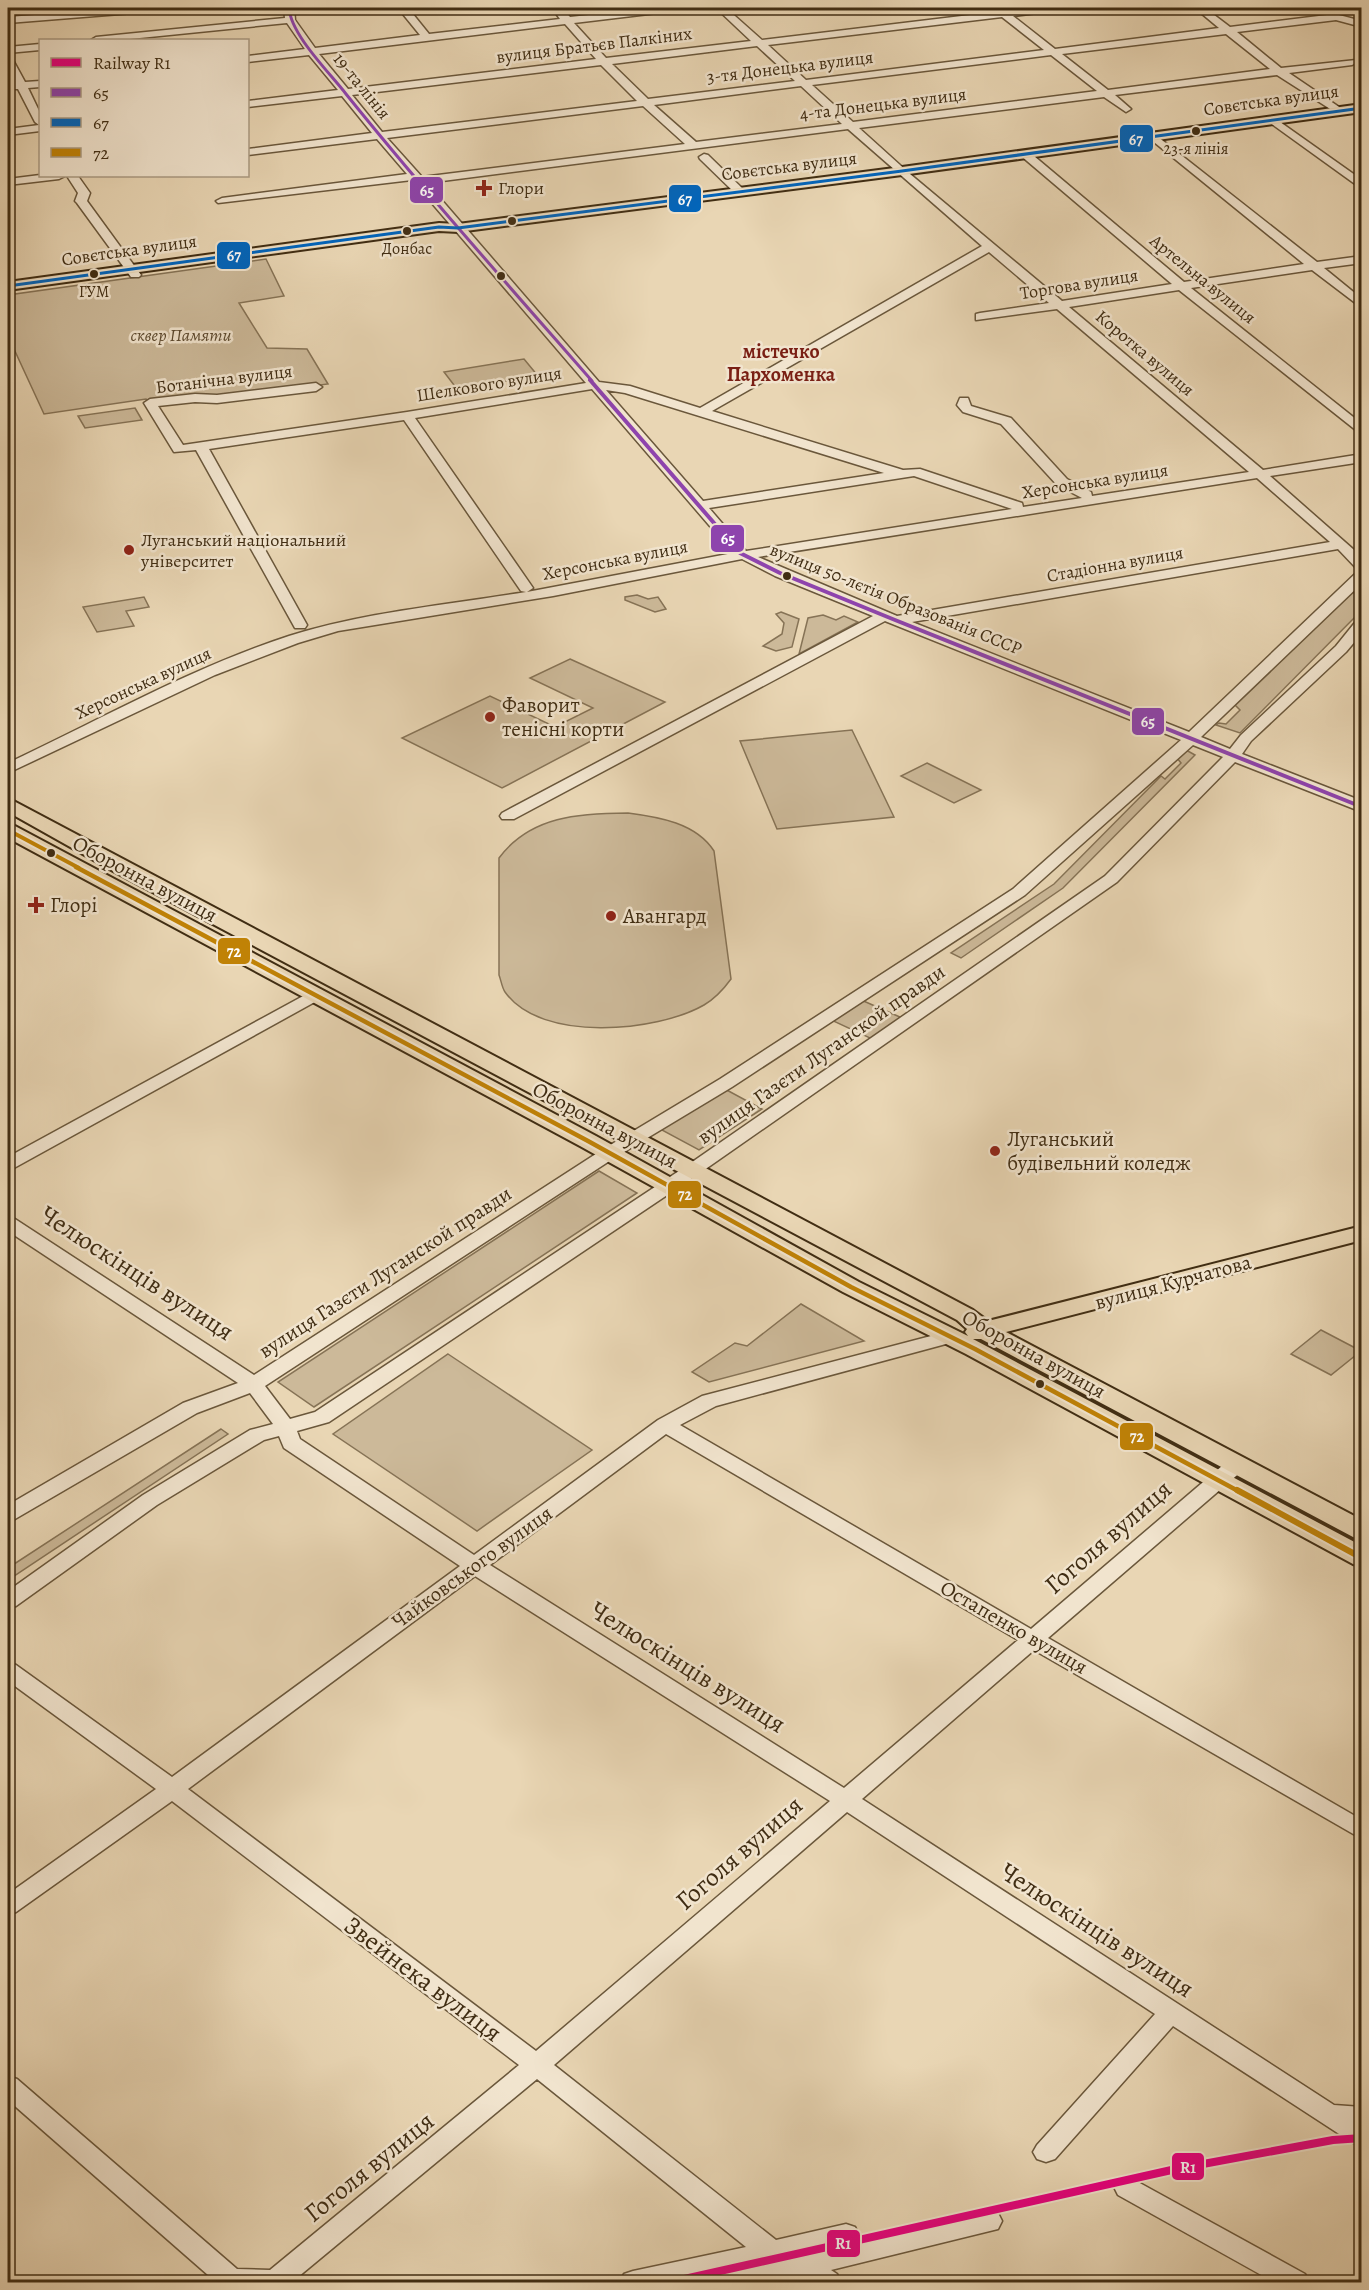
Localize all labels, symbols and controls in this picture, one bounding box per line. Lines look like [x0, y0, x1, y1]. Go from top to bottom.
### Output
street label: вулиця Братьєв Палкіних [495, 21, 693, 69]
legend [39, 39, 249, 177]
street label: 3-тя Донецька вулиця [705, 45, 875, 89]
street label: 19-та лінія [328, 48, 396, 124]
text: Railway R1 [93, 51, 171, 75]
street label: Совєтська вулиця [1202, 79, 1340, 121]
text: 65 [93, 81, 109, 105]
street label: 4-та Донецька вулиця [798, 82, 968, 126]
text: 67 [93, 111, 109, 135]
line badge: 67 [1119, 124, 1154, 153]
marker: 23-я лінія [1190, 125, 1202, 137]
text: 67 [1129, 129, 1143, 151]
place label: 23-я лінія [1164, 138, 1229, 160]
text: 72 [93, 141, 110, 165]
street label: Совєтська вулиця [720, 146, 858, 186]
line badge: 65 [409, 176, 444, 204]
place label: Глори [498, 176, 544, 200]
marker: Глори [475, 179, 493, 197]
text: 65 [420, 180, 434, 202]
line badge: 67 [668, 184, 702, 213]
text: 67 [678, 189, 692, 211]
unlabelled marker [506, 215, 518, 227]
marker: Донбас [401, 225, 413, 237]
street label: Артельна вулиця [1144, 228, 1261, 329]
street label: Совєтська вулиця [60, 229, 198, 271]
place label: Донбас [382, 238, 432, 260]
line badge: 67 [216, 241, 251, 270]
text: 67 [227, 245, 241, 267]
street label: Торгова вулиця [1018, 263, 1140, 305]
marker: ГУМ [88, 268, 100, 280]
unlabelled marker [495, 270, 507, 282]
place label: ГУМ [79, 281, 109, 303]
street label: Коротка вулиця [1090, 304, 1200, 402]
park label: сквер Памяти [131, 323, 232, 347]
district label: містечко Пархоменка [727, 338, 836, 388]
street label: Ботанічна вулиця [154, 359, 294, 399]
street label: Шелкового вулиця [415, 361, 563, 407]
street label: Херсонська вулиця [1020, 458, 1170, 504]
line badge: 65 [710, 524, 745, 553]
place label: Луганський національний університет [140, 528, 346, 573]
text: 65 [721, 528, 735, 550]
street label: Херсонська вулиця [540, 534, 690, 586]
street label: вулиця 50-лєтія Образованія СССР [767, 537, 1026, 661]
street label: Стадіонна вулиця [1045, 540, 1185, 588]
marker: Луганський національний університет [122, 543, 136, 557]
unlabelled marker [781, 570, 793, 582]
street label: Херсонська вулиця [71, 641, 215, 725]
place label: Фаворит тенісні корти [502, 691, 624, 743]
line badge: 65 [1131, 707, 1165, 736]
marker: Фаворит тенісні корти [483, 710, 497, 724]
text: 65 [1141, 711, 1155, 733]
street label: Оборонна вулиця [68, 829, 222, 929]
unlabelled marker [45, 847, 57, 859]
place label: Глорі [50, 891, 97, 919]
marker: Глорі [27, 896, 45, 914]
place label: Авангард [622, 902, 707, 930]
marker: Авангард [604, 909, 618, 923]
line badge: 72 [217, 937, 251, 965]
text: 72 [227, 941, 242, 963]
street label: вулиця Газєти Луганской правди [692, 957, 950, 1151]
street label: Оборонна вулиця [528, 1075, 682, 1175]
place label: Луганський будівельний коледж [1007, 1125, 1191, 1177]
marker: Луганський будівельний коледж [988, 1144, 1002, 1158]
street label: вулиця Газєти Луганской правди [253, 1180, 517, 1364]
line badge: 72 [667, 1180, 702, 1209]
text: 72 [678, 1184, 693, 1206]
street label: Челюскінців вулиця [33, 1197, 241, 1349]
street label: вулиця Курчатова [1092, 1248, 1255, 1316]
street label: Оборонна вулиця [957, 1303, 1111, 1405]
unlabelled marker [1034, 1378, 1046, 1390]
line badge: 72 [1119, 1422, 1154, 1451]
text: 72 [1130, 1426, 1145, 1448]
street label: Гоголя вулиця [1037, 1472, 1179, 1602]
street label: Чайковського вулиця [386, 1499, 558, 1635]
street label: Остапенко вулиця [935, 1573, 1093, 1681]
street label: Челюскінців вулиця [583, 1593, 793, 1741]
street label: Гоголя вулиця [668, 1788, 810, 1918]
street label: Челюскінців вулиця [993, 1854, 1201, 2006]
street label: Звейнека вулиця [337, 1908, 509, 2050]
street label: Гоголя вулиця [297, 2104, 441, 2230]
line badge: R1 [1171, 2152, 1205, 2181]
text: R1 [1180, 2157, 1196, 2179]
line badge: R1 [826, 2229, 861, 2258]
text: R1 [835, 2233, 851, 2255]

